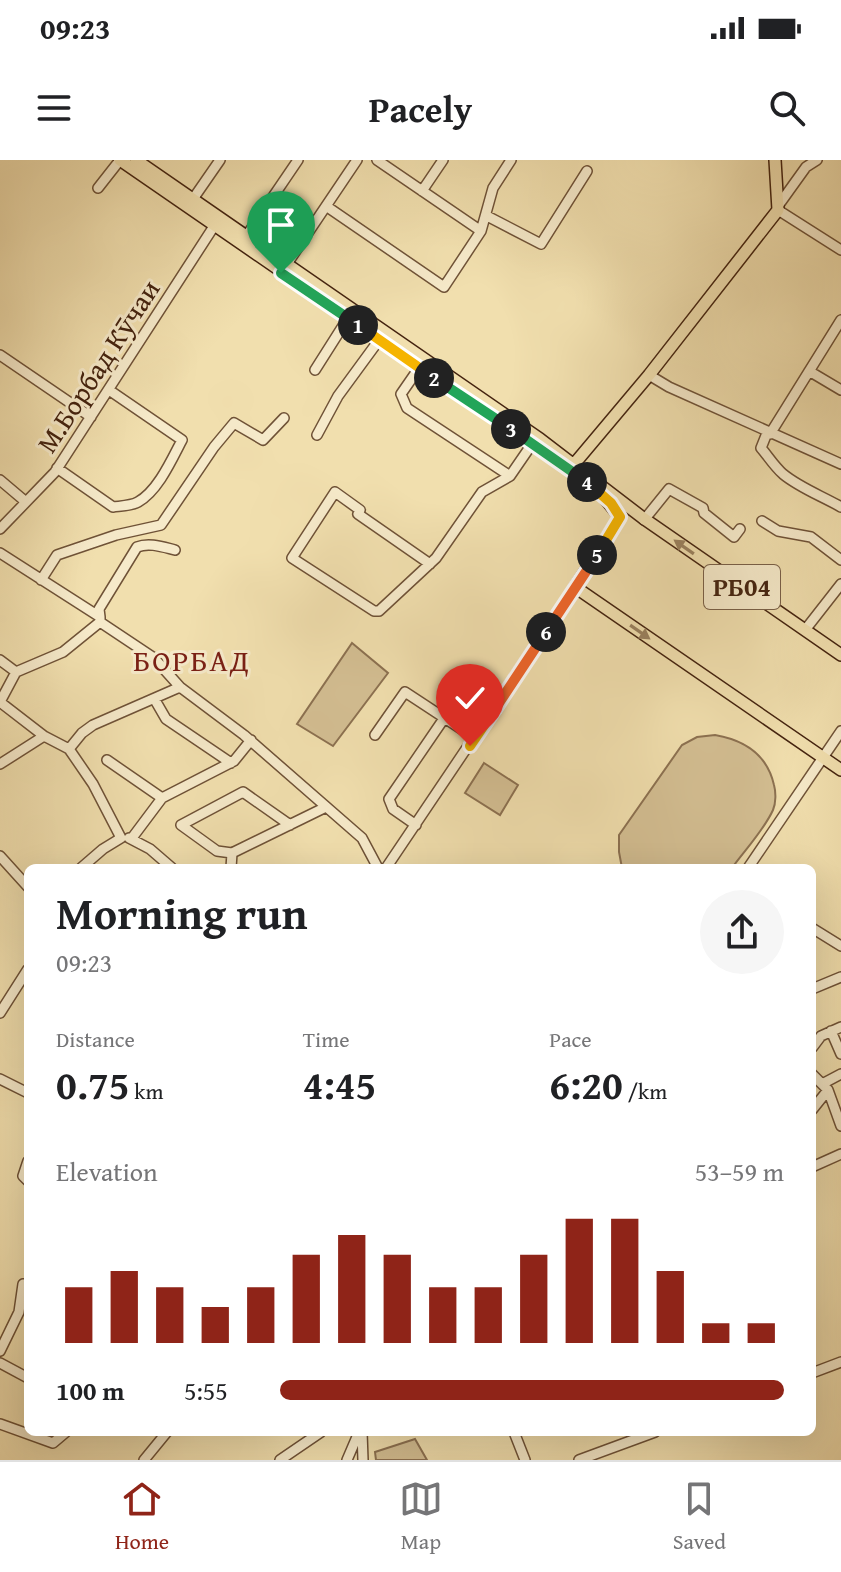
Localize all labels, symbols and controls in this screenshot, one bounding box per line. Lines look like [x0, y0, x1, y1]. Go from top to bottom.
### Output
text: 09:23 [40, 6, 111, 50]
text: Pacely [369, 82, 472, 135]
icon: menu [32, 86, 76, 130]
icon: search [765, 86, 809, 130]
pin [247, 191, 315, 273]
icon: arrive [259, 203, 303, 247]
street label: М.Борбад Кӯчаи [26, 271, 169, 461]
pin: 1 [338, 305, 378, 345]
text: 1 [352, 309, 364, 341]
pin: 2 [414, 358, 454, 398]
text: 2 [428, 362, 440, 394]
pin: 3 [491, 409, 531, 449]
text: 3 [505, 413, 517, 445]
pin: 4 [567, 462, 607, 502]
text: 4 [581, 466, 593, 498]
pin: 5 [577, 535, 617, 575]
text: 5 [591, 539, 603, 571]
one-way arrow [674, 540, 695, 555]
road number: РБ04 [704, 565, 780, 609]
pin: 6 [526, 612, 566, 652]
text: 6 [540, 616, 552, 648]
one-way arrow [629, 624, 650, 639]
district label: БОРБАД [133, 638, 251, 682]
pin [436, 664, 504, 746]
icon: check [448, 676, 492, 720]
text: Morning run [56, 881, 307, 945]
button: share [700, 890, 784, 974]
text: 09:23 [56, 943, 112, 982]
text: Distance [56, 1023, 135, 1055]
text: Time [303, 1023, 349, 1055]
text: Pace [549, 1023, 592, 1055]
text: 0.75 [56, 1055, 129, 1114]
text: 4:45 [303, 1055, 376, 1114]
text: 6:20 [549, 1055, 623, 1114]
text: km [129, 1075, 163, 1107]
text: /km [623, 1075, 667, 1107]
text: Elevation [56, 1152, 158, 1191]
text: 53–59 m [695, 1152, 784, 1191]
text: 100 m [56, 1371, 124, 1410]
text: 5:55 [184, 1371, 228, 1410]
tab: Home [115, 1477, 169, 1557]
tab: Map [399, 1477, 443, 1557]
tab: Saved [673, 1477, 726, 1557]

